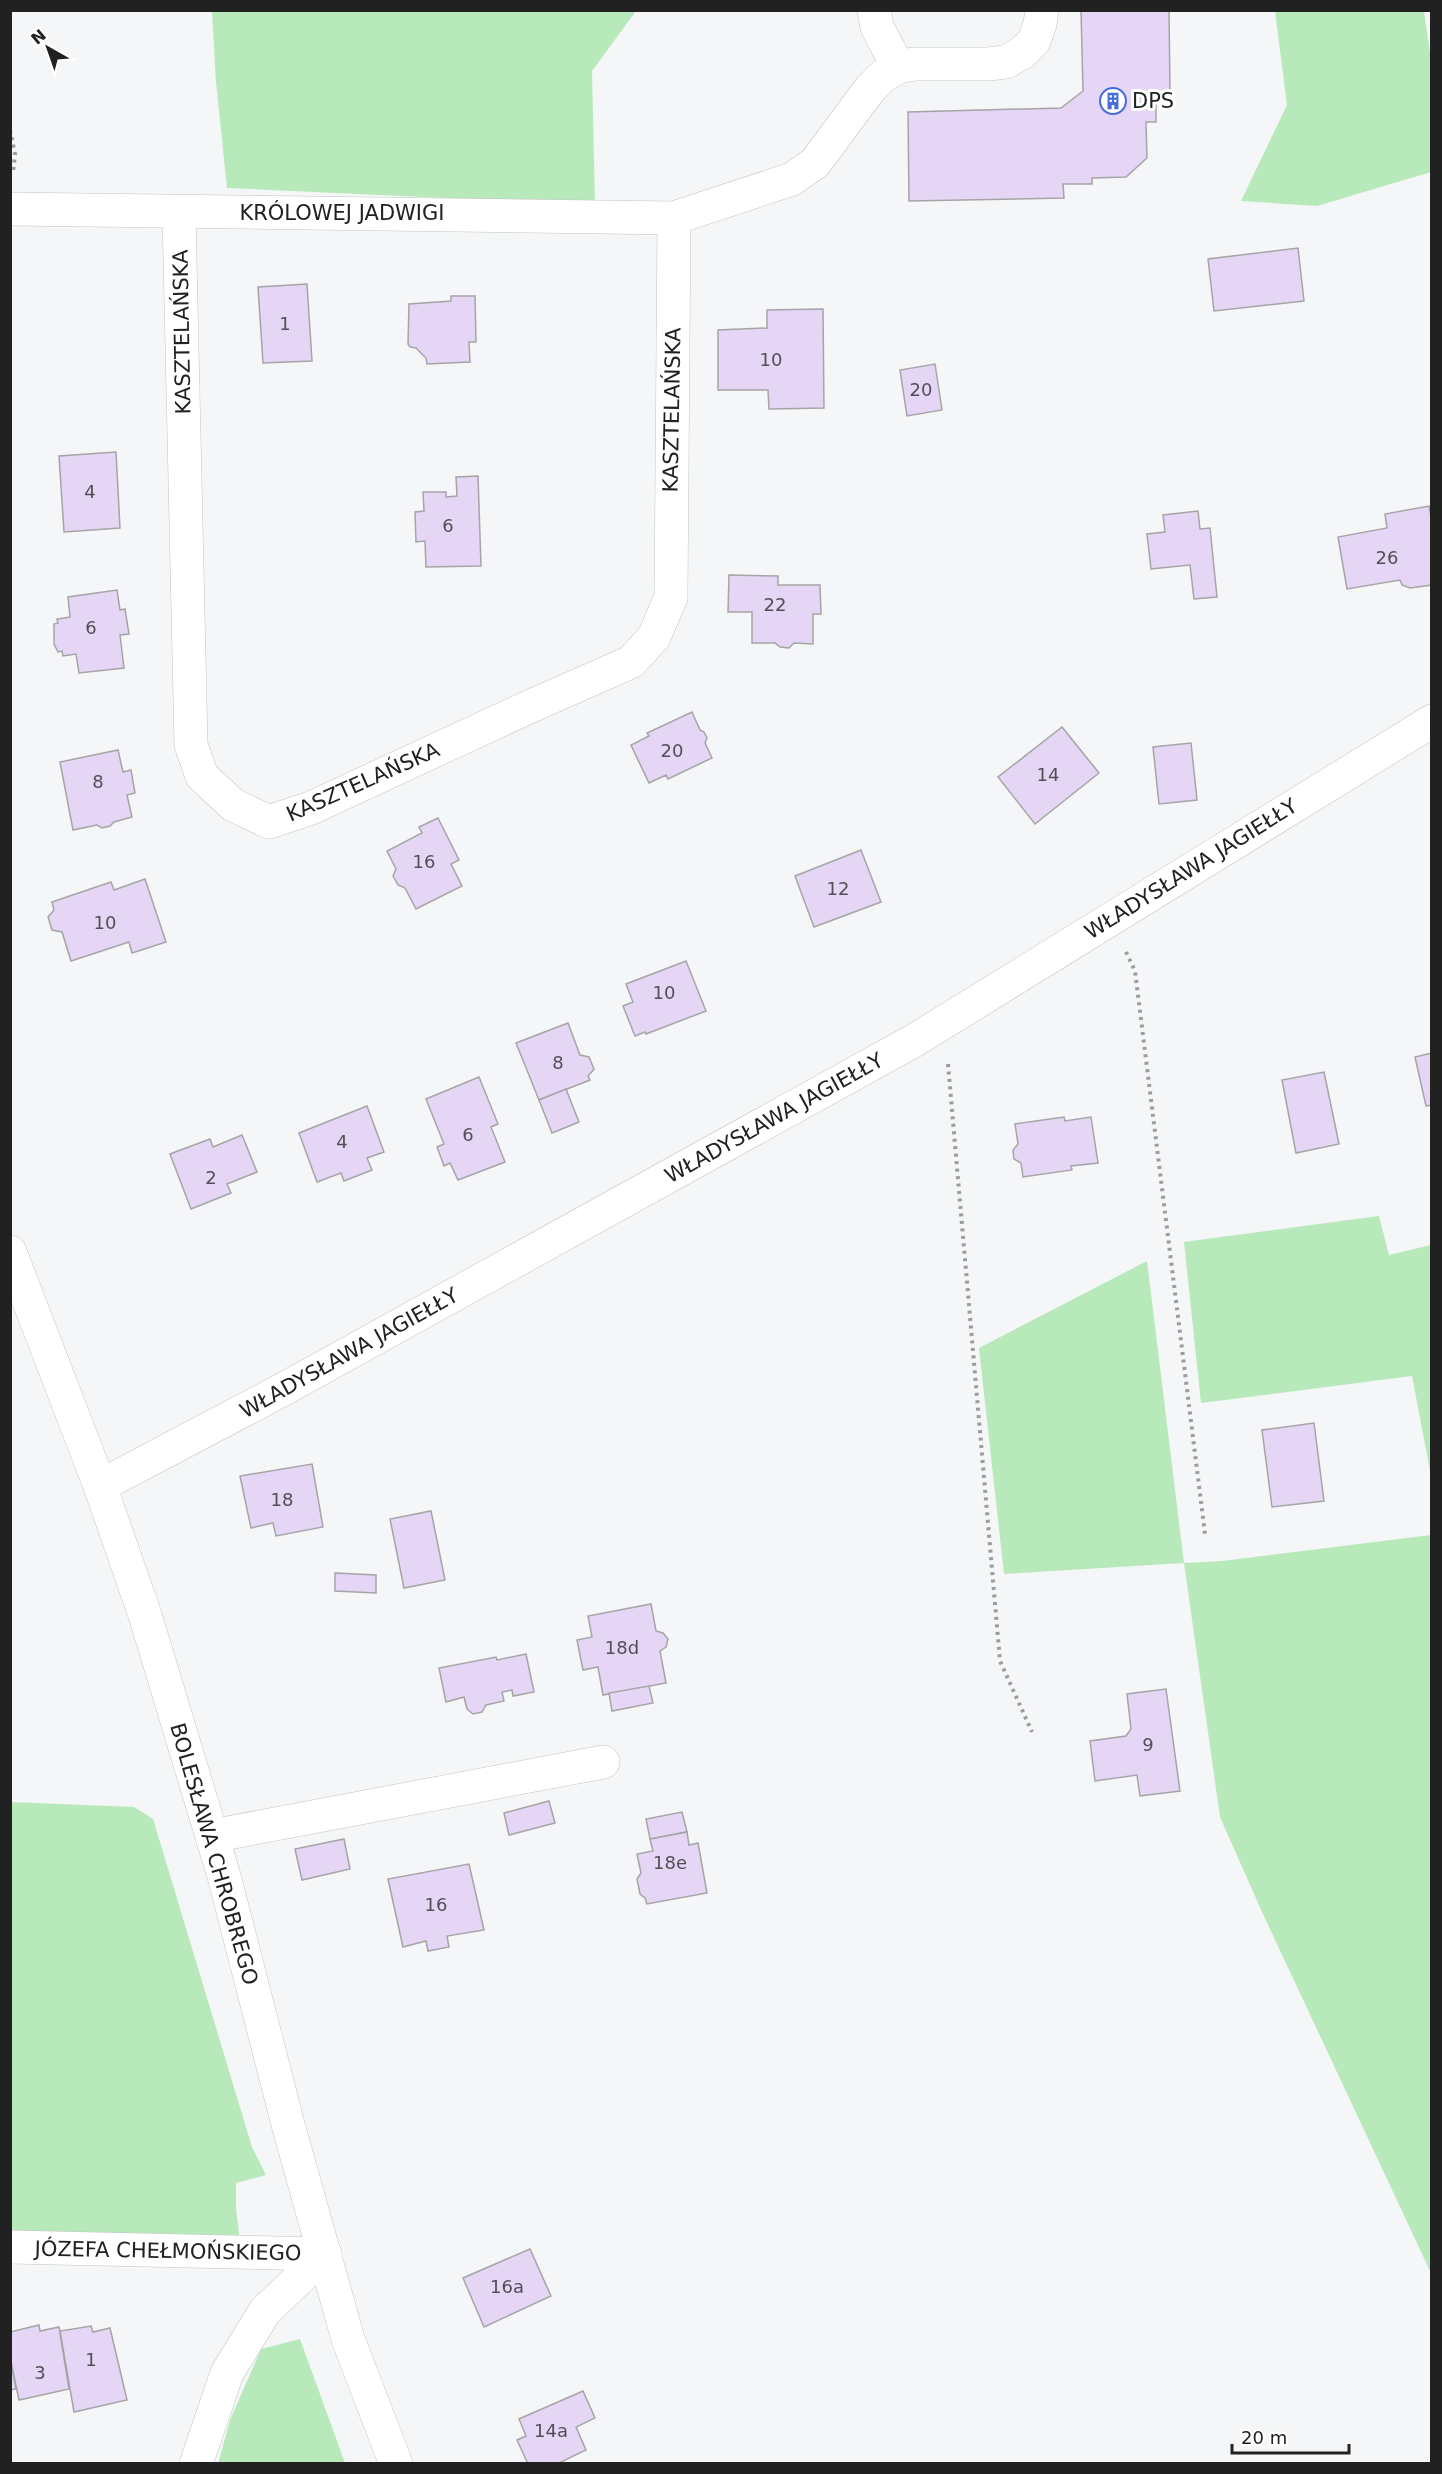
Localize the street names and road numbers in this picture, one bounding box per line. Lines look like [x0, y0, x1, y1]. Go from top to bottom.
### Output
street label: KRÓLOWEJ JADWIGI [239, 200, 445, 225]
street label: KASZTELAŃSKA [168, 249, 195, 415]
street label: KASZTELAŃSKA [658, 327, 685, 493]
street label: KASZTELAŃSKA [282, 736, 444, 827]
street label: WŁADYSŁAWA JAGIEŁŁY [1080, 794, 1302, 944]
street label: WŁADYSŁAWA JAGIEŁŁY [661, 1048, 887, 1188]
street label: WŁADYSŁAWA JAGIEŁŁY [236, 1283, 462, 1423]
street label: BOLESŁAWA CHROBREGO [165, 1720, 263, 1988]
street label: JÓZEFA CHEŁMOŃSKIEGO [32, 2236, 302, 2265]

